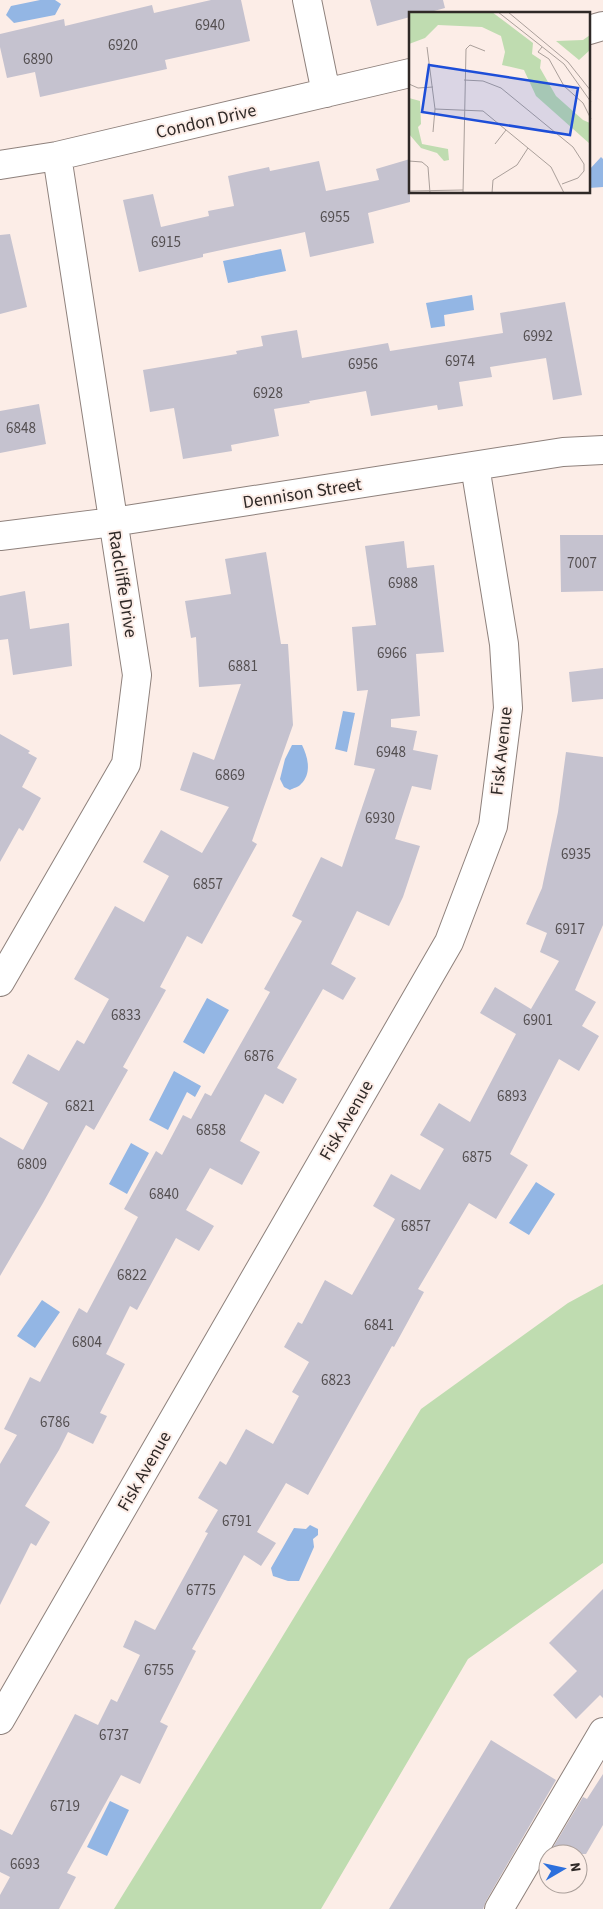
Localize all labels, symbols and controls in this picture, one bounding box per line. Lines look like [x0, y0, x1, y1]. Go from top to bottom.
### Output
inset map [409, 12, 590, 194]
house number: 6940 [195, 15, 225, 36]
house number: 6920 [108, 35, 138, 56]
house number: 6890 [23, 49, 53, 70]
street label: Condon Drive [154, 98, 259, 145]
house number: 6955 [320, 207, 350, 228]
house number: 6915 [151, 232, 181, 253]
house number: 6992 [523, 326, 553, 347]
house number: 6974 [445, 351, 475, 372]
house number: 6956 [348, 354, 378, 375]
house number: 6928 [253, 383, 283, 404]
house number: 6848 [6, 418, 36, 439]
street label: Dennison Street [241, 472, 363, 515]
street label: Radcliffe Drive [102, 529, 143, 640]
house number: 7007 [567, 553, 597, 574]
house number: 6988 [388, 573, 418, 594]
house number: 6966 [377, 643, 407, 664]
house number: 6881 [228, 656, 258, 677]
street label: Fisk Avenue [484, 706, 519, 797]
house number: 6948 [376, 742, 406, 763]
house number: 6869 [215, 765, 245, 786]
house number: 6930 [365, 808, 395, 829]
house number: 6935 [561, 844, 591, 865]
house number: 6857 [193, 874, 223, 895]
house number: 6917 [555, 919, 585, 940]
house number: 6833 [111, 1005, 141, 1026]
house number: 6901 [523, 1010, 553, 1031]
house number: 6876 [244, 1046, 274, 1067]
street label: Fisk Avenue [313, 1075, 380, 1165]
house number: 6893 [497, 1086, 527, 1107]
house number: 6821 [65, 1096, 95, 1117]
house number: 6858 [196, 1120, 226, 1141]
house number: 6875 [462, 1147, 492, 1168]
house number: 6809 [17, 1154, 47, 1175]
house number: 6840 [149, 1184, 179, 1205]
house number: 6857 [401, 1216, 431, 1237]
house number: 6822 [117, 1265, 147, 1286]
house number: 6841 [364, 1315, 394, 1336]
house number: 6804 [72, 1332, 102, 1353]
house number: 6823 [321, 1370, 351, 1391]
house number: 6786 [40, 1412, 70, 1433]
street label: Fisk Avenue [111, 1426, 178, 1516]
house number: 6791 [222, 1511, 252, 1532]
house number: 6775 [186, 1580, 216, 1601]
house number: 6755 [144, 1660, 174, 1681]
house number: 6737 [99, 1725, 129, 1746]
house number: 6719 [50, 1796, 80, 1817]
north arrow [538, 1844, 588, 1894]
house number: 6693 [10, 1854, 40, 1875]
text: N [564, 1861, 585, 1873]

